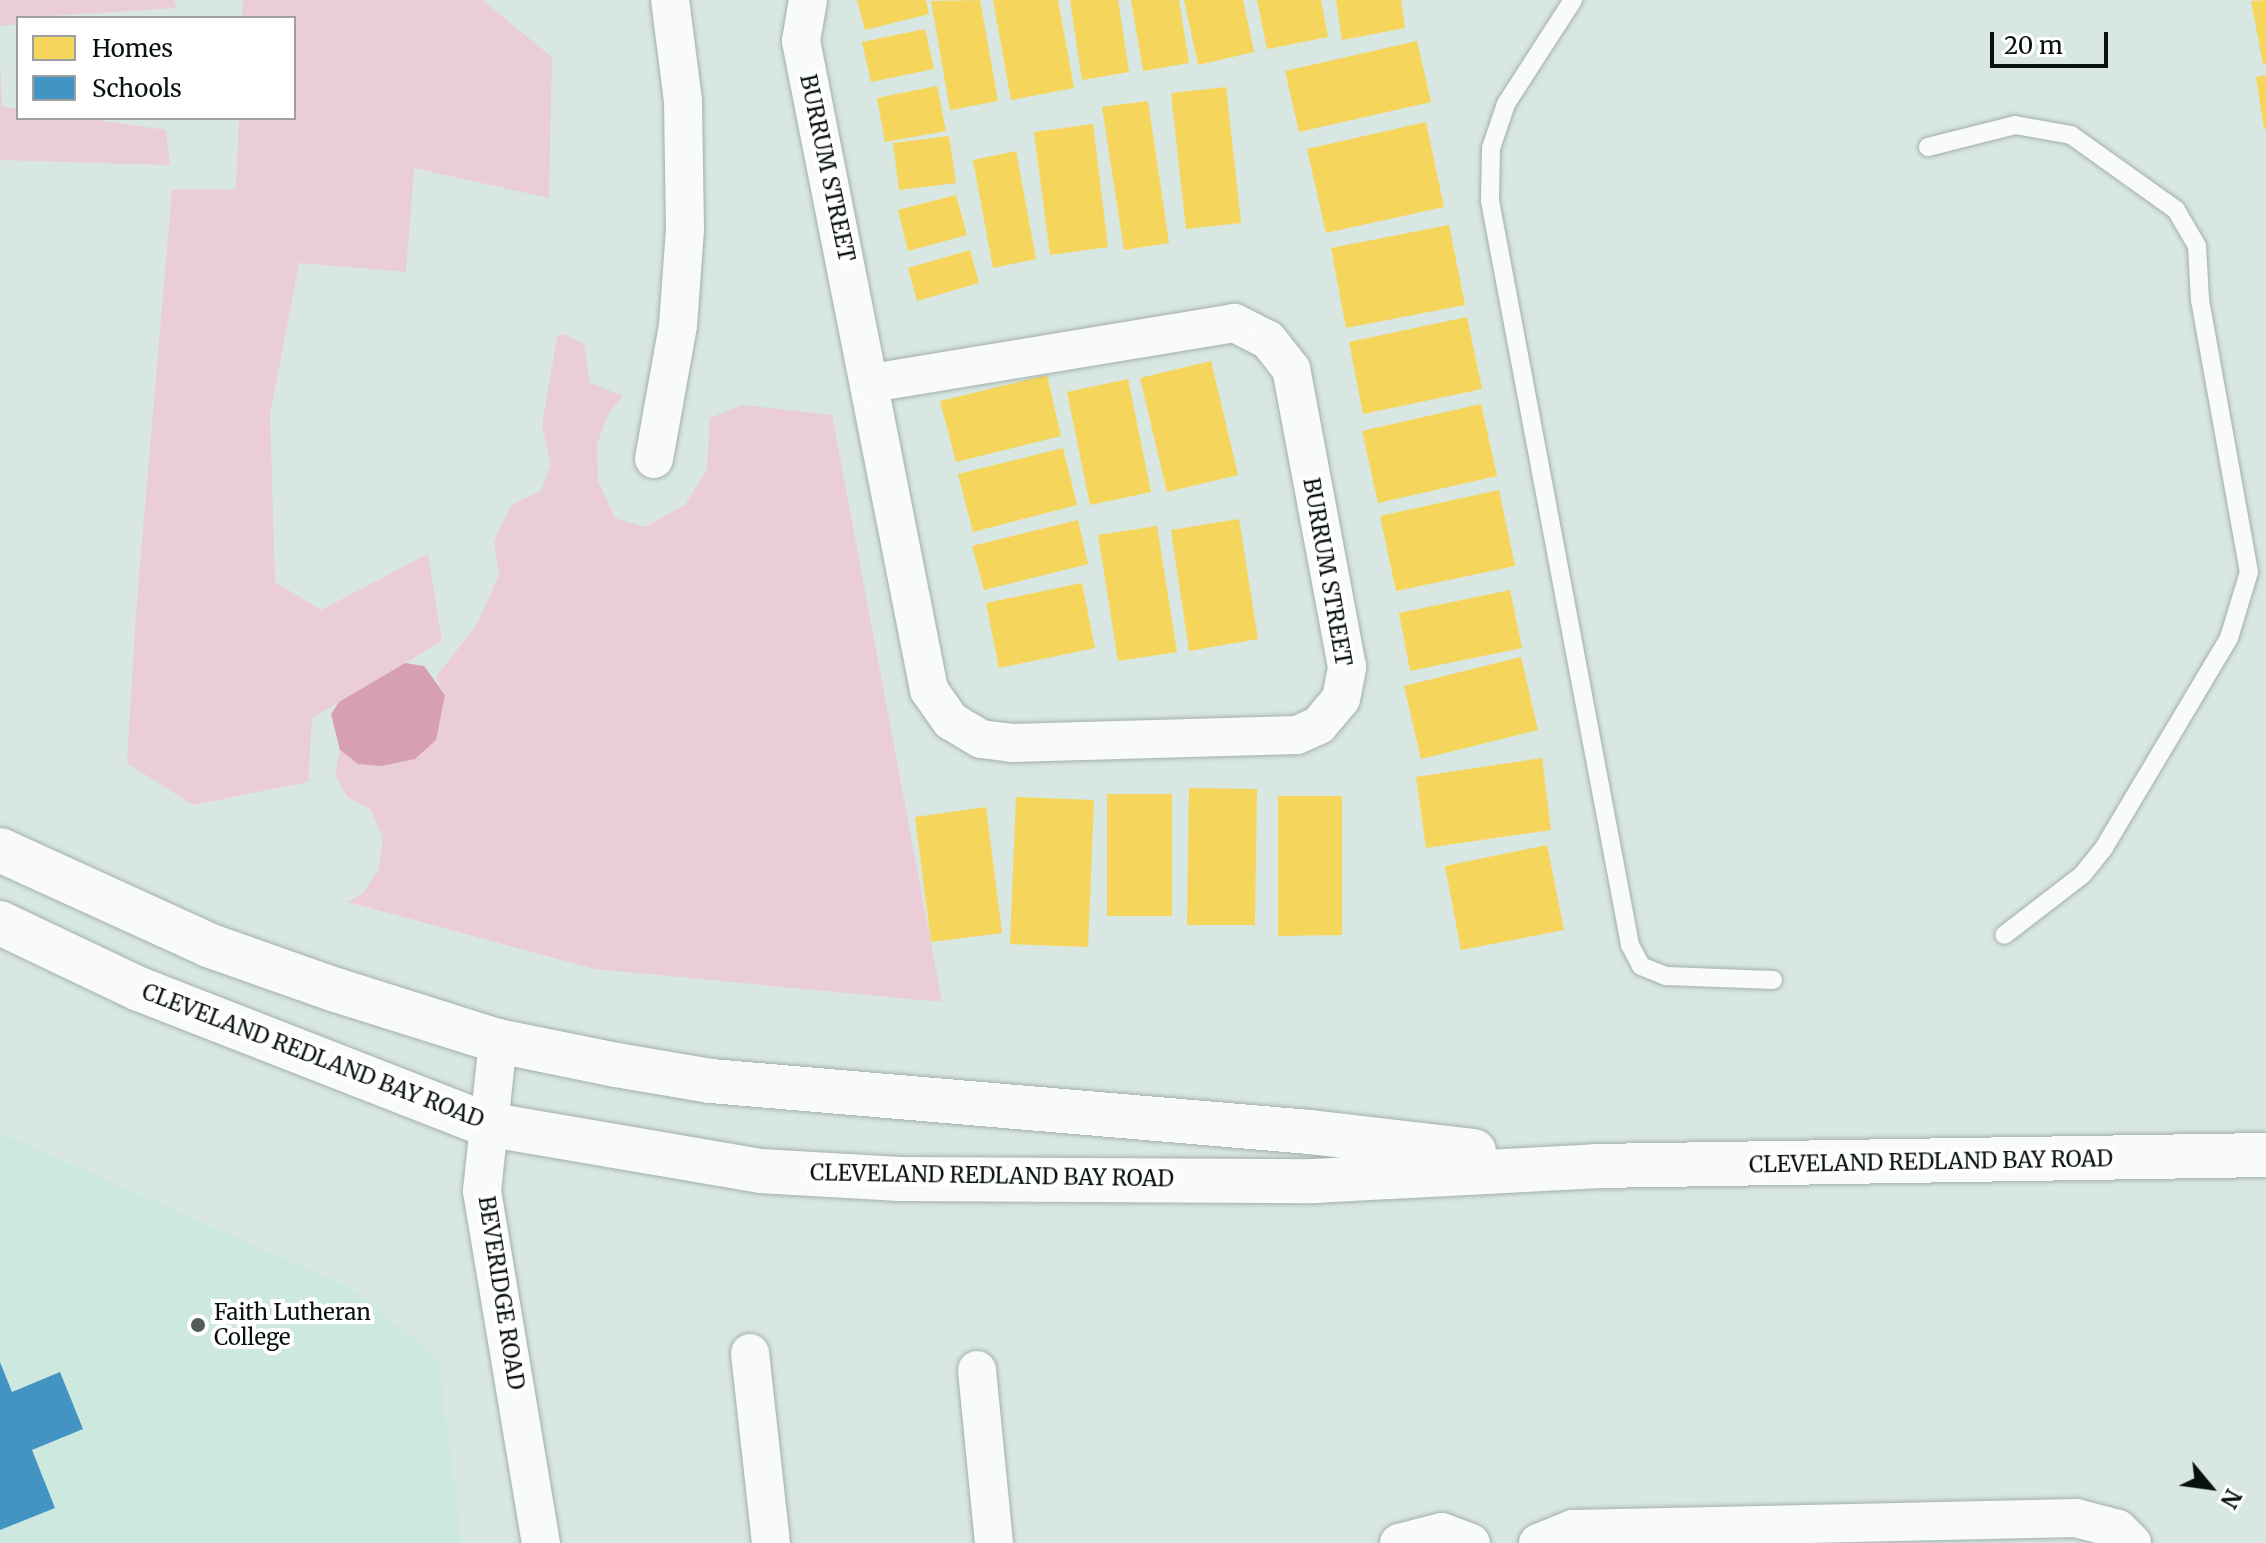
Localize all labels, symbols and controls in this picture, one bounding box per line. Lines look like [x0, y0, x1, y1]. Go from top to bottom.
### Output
legend [16, 16, 296, 120]
scale bar [1994, 16, 2112, 66]
text: 20 m [2004, 30, 2063, 61]
text: Homes [92, 33, 173, 64]
street label: BURRUM STREET [794, 72, 860, 264]
text: Schools [92, 73, 182, 104]
street label: BURRUM STREET [1297, 476, 1357, 668]
street label: CLEVELAND REDLAND BAY ROAD [138, 978, 488, 1134]
street label: CLEVELAND REDLAND BAY ROAD [1749, 1146, 2113, 1178]
street label: CLEVELAND REDLAND BAY ROAD [810, 1160, 1174, 1192]
street label: BEVERIDGE ROAD [473, 1194, 529, 1392]
place label: Faith Lutheran College [214, 1299, 371, 1350]
marker: Faith Lutheran College [189, 1316, 207, 1334]
north arrow [2170, 1447, 2250, 1527]
text: N [2215, 1484, 2247, 1513]

